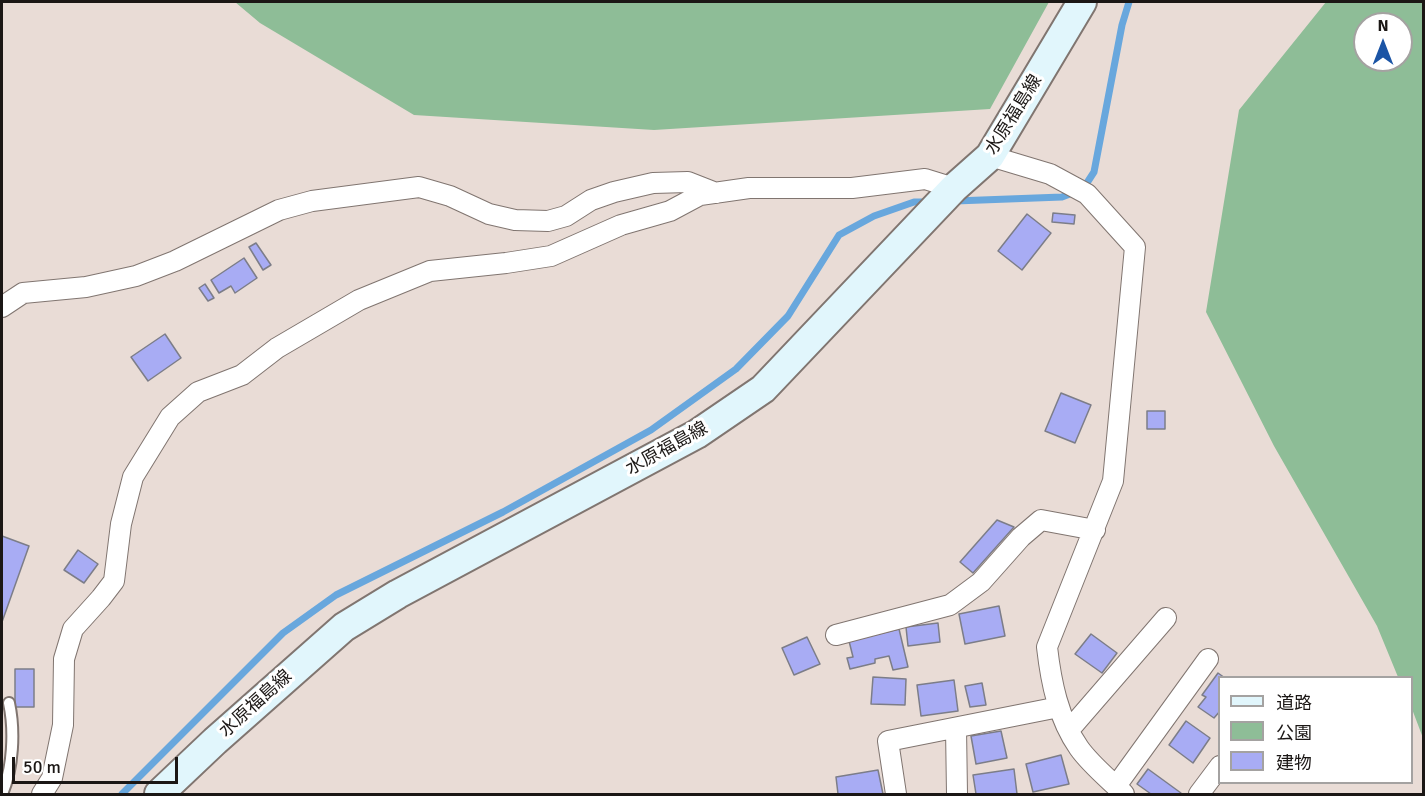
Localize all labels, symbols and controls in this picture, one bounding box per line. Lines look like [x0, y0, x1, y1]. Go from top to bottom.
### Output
north arrow [1353, 12, 1413, 72]
text: N [1377, 16, 1389, 36]
street label: 水原福島線 [981, 71, 1047, 159]
street label: 水原福島線 [622, 418, 712, 480]
street label: 水原福島線 [215, 666, 297, 742]
legend [1218, 676, 1413, 784]
text: 道路 [1276, 692, 1312, 714]
text: 公園 [1276, 722, 1312, 744]
scale bar [15, 745, 182, 783]
text: 建物 [1276, 752, 1312, 774]
text: 50 m [23, 756, 61, 778]

